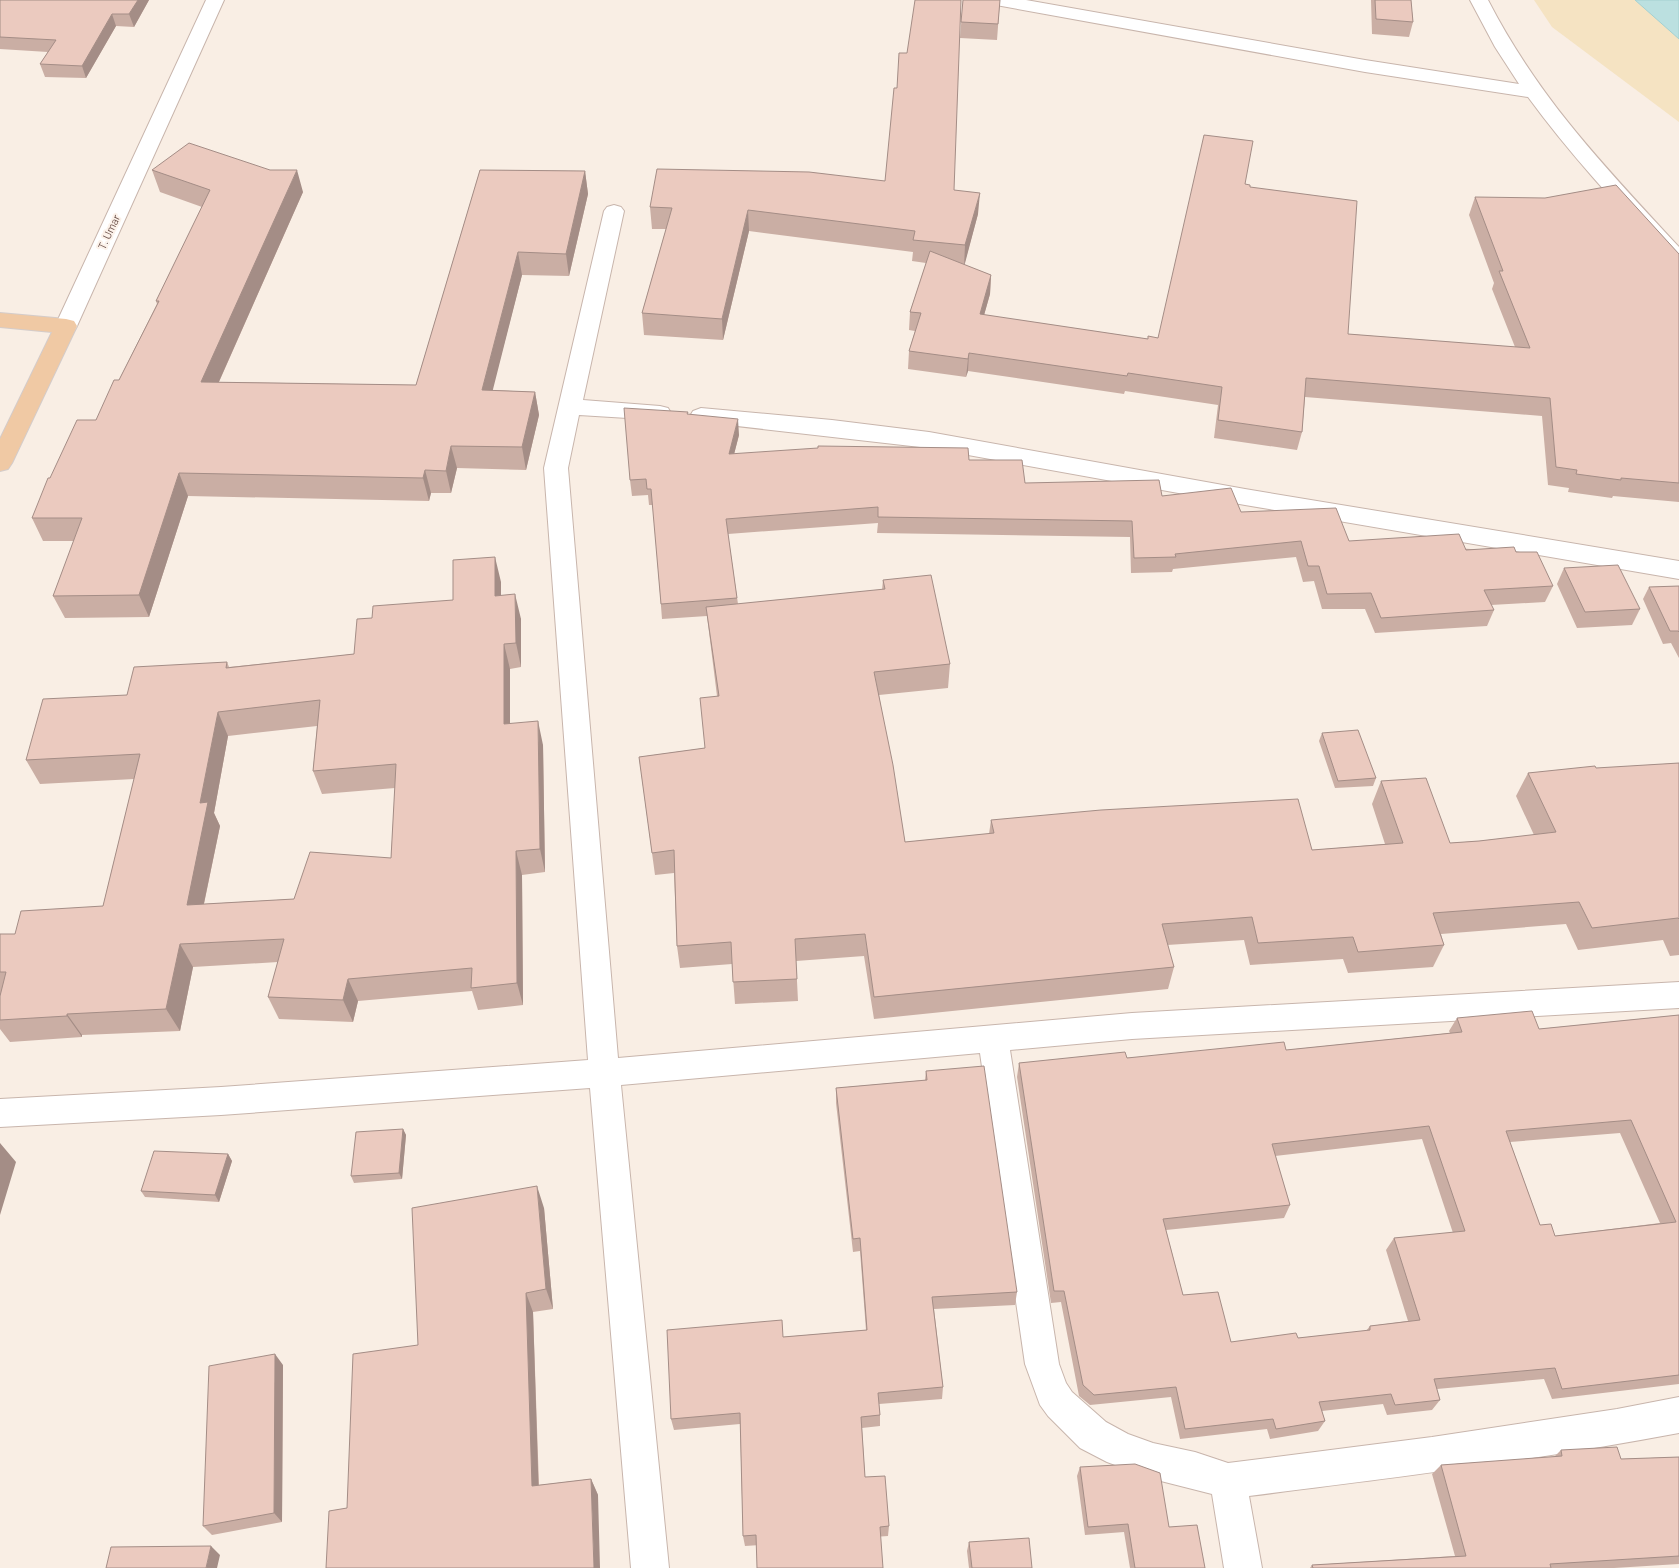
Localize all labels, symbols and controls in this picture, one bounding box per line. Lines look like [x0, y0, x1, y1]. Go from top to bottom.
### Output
street label: T. Umar [95, 212, 122, 251]

